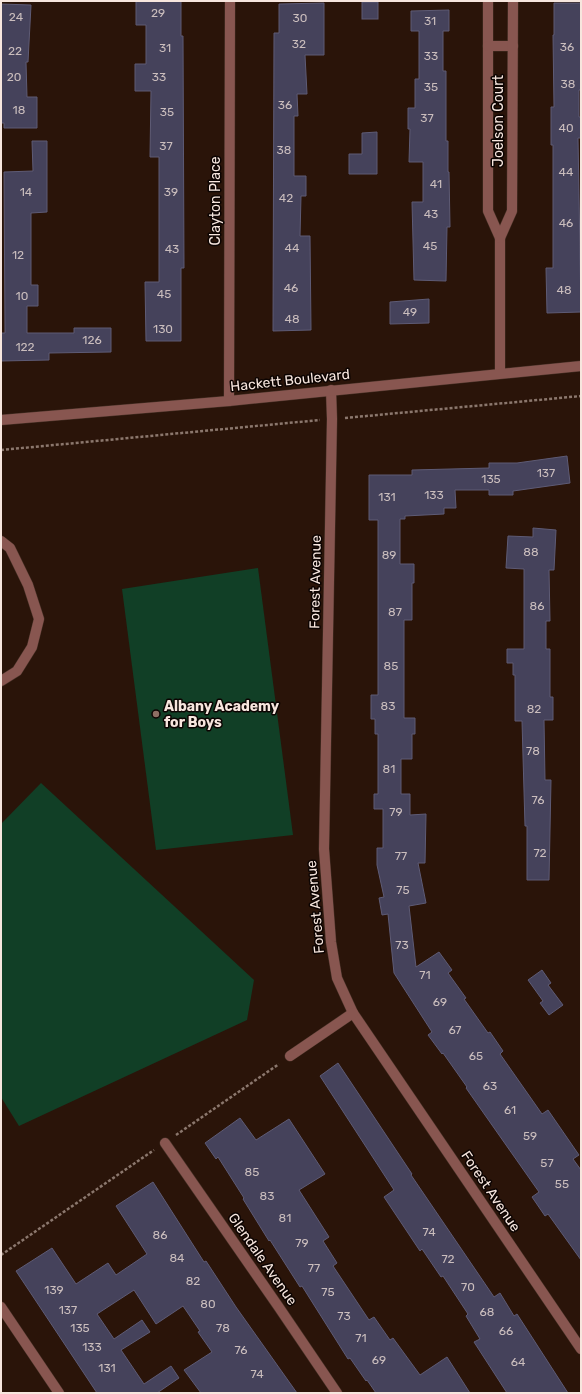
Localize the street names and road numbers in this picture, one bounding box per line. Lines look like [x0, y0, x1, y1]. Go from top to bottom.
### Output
street label: Joelson Court [490, 75, 507, 167]
street label: Clayton Place [207, 156, 224, 246]
street label: Hackett Boulevard [229, 366, 351, 395]
street label: Forest Avenue [306, 535, 325, 629]
street label: Forest Avenue [303, 859, 328, 954]
street label: Forest Avenue [457, 1148, 524, 1235]
street label: Glendale Avenue [224, 1210, 301, 1309]

